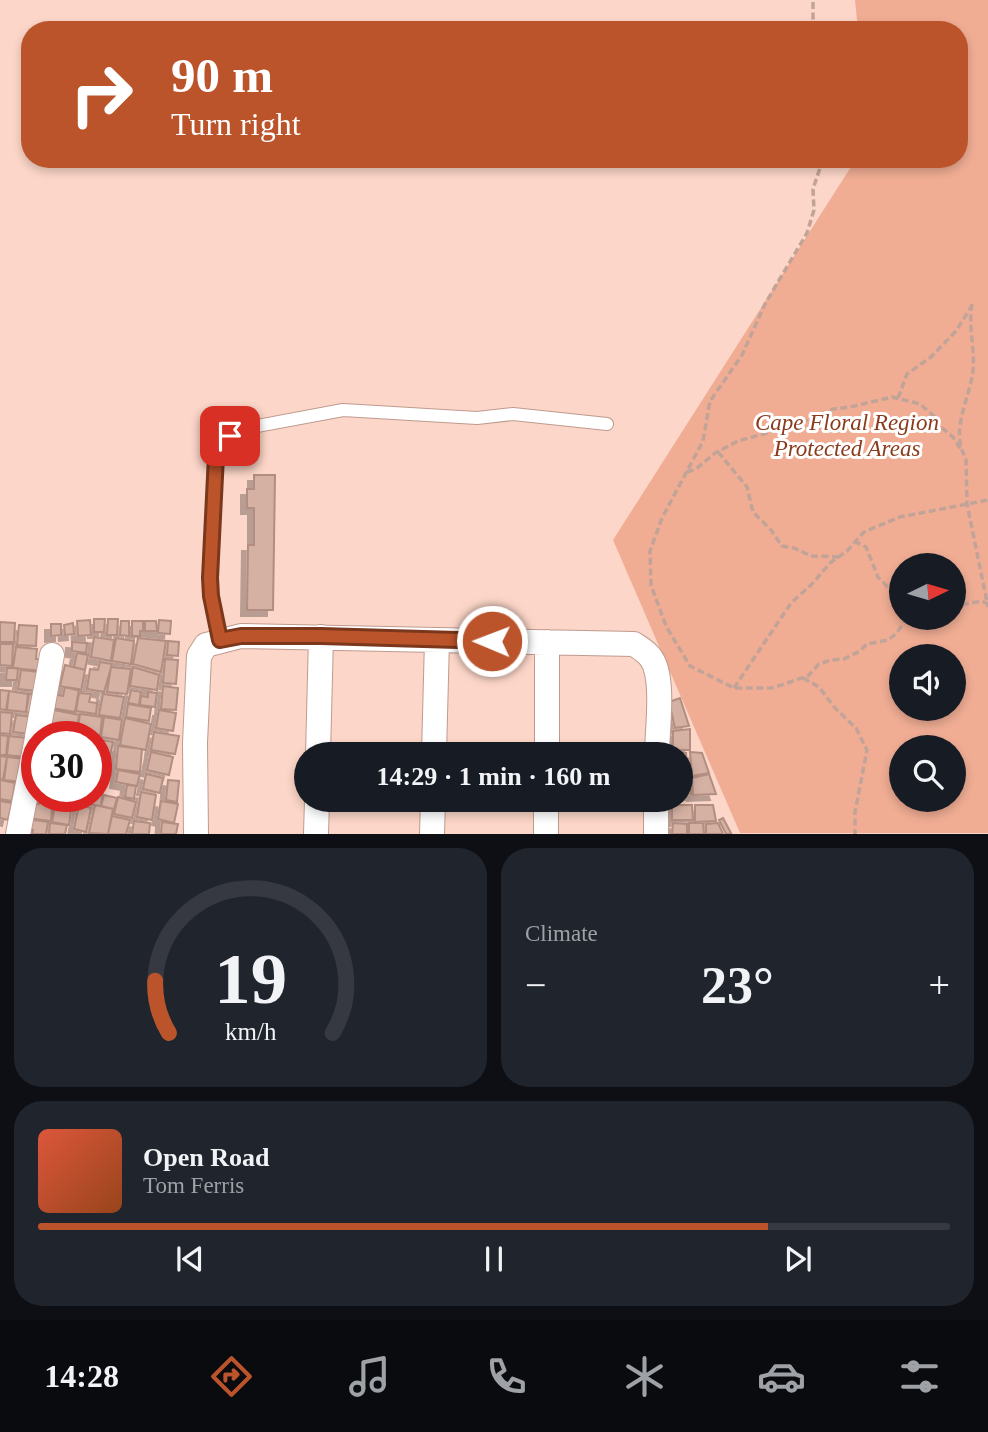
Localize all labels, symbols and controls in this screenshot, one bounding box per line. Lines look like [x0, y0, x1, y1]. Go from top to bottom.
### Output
text: 90 m [171, 48, 273, 103]
icon: right [56, 49, 147, 140]
text: Turn right [171, 106, 301, 142]
pin [200, 406, 260, 466]
park label: Cape Floral Region Protected Areas [755, 410, 939, 461]
icon: arrive [211, 417, 249, 455]
north arrow [889, 553, 966, 630]
map controls [889, 553, 966, 812]
position arrow [455, 604, 529, 678]
button: sound [889, 644, 966, 721]
speed limit sign: 30 [21, 721, 112, 812]
button: search [889, 735, 966, 812]
text: 14:29 · 1 min · 160 m [377, 762, 611, 791]
text: Climate [525, 921, 598, 946]
text: 19 [214, 939, 287, 1020]
text: 23° [701, 957, 774, 1014]
text: − [525, 964, 546, 1006]
text: + [929, 964, 950, 1006]
text: km/h [225, 1018, 277, 1045]
text: Open Road [143, 1143, 269, 1172]
text: Tom Ferris [143, 1173, 244, 1198]
icon: previous [171, 1240, 209, 1278]
icon: pause [475, 1240, 513, 1278]
icon: next [779, 1240, 817, 1278]
icon: directions [207, 1352, 256, 1401]
icon: music [345, 1352, 394, 1401]
icon: phone [482, 1352, 531, 1401]
icon: climate [620, 1352, 669, 1401]
icon: car [757, 1352, 806, 1401]
icon: filters [895, 1352, 944, 1401]
text: 14:28 [44, 1358, 119, 1394]

